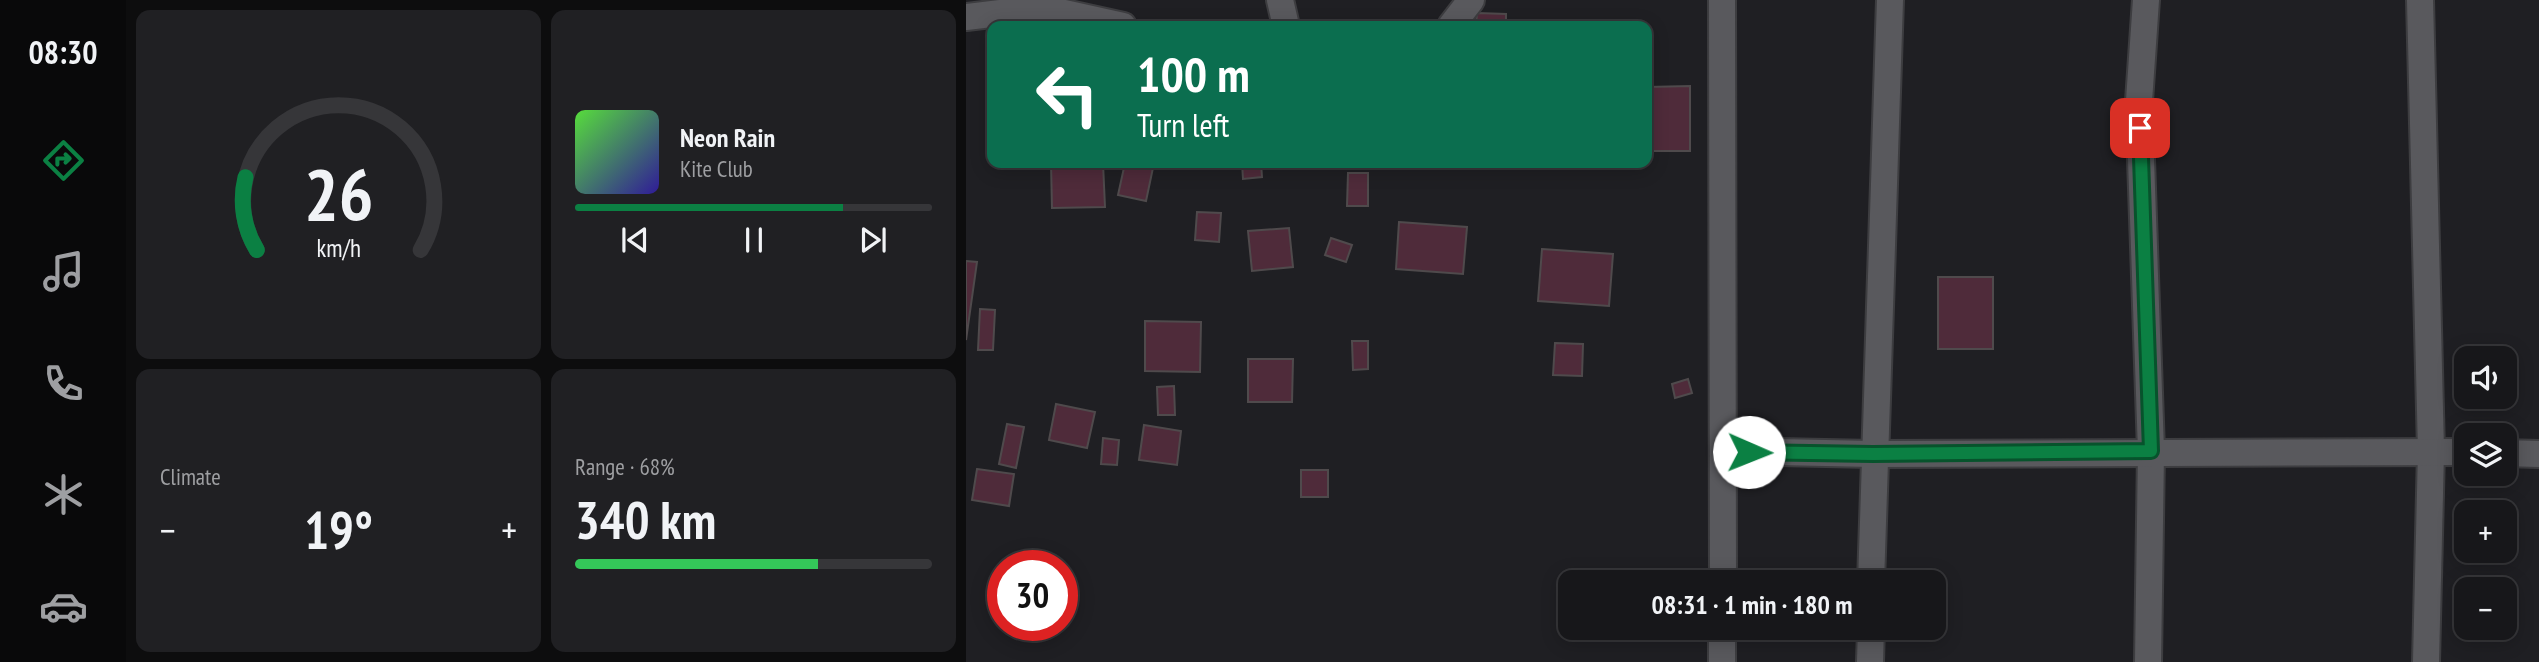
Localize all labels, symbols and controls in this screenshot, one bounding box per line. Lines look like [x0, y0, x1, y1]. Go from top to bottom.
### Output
text: 08:30 [28, 31, 98, 73]
text: 100 m [1137, 42, 1250, 106]
icon: left [1022, 49, 1113, 140]
pin [2110, 98, 2170, 158]
text: Turn left [1137, 104, 1229, 146]
icon: arrive [2121, 109, 2159, 147]
text: Neon Rain [680, 121, 775, 154]
icon: directions [39, 136, 88, 185]
text: 26 [304, 147, 373, 241]
text: Kite Club [680, 154, 753, 183]
icon: previous [616, 221, 654, 259]
icon: pause [735, 221, 773, 259]
icon: next [854, 221, 892, 259]
text: km/h [316, 232, 361, 264]
icon: music [39, 247, 88, 296]
map controls [2454, 346, 2517, 640]
button: sound [2454, 346, 2517, 409]
icon: phone [39, 359, 88, 408]
position arrow [1712, 415, 1786, 489]
button: layers [2454, 423, 2517, 486]
text: Range · 68% [575, 452, 675, 481]
text: Climate [160, 462, 221, 491]
icon: climate [39, 470, 88, 519]
text: 340 km [575, 486, 716, 553]
text: 19° [304, 496, 373, 563]
button: + [2454, 500, 2517, 563]
text: − [160, 505, 176, 554]
text: + [501, 505, 517, 554]
speed limit sign: 30 [987, 550, 1078, 641]
button: − [2454, 577, 2517, 640]
icon: car [39, 582, 88, 631]
text: 08:31 · 1 min · 180 m [1652, 588, 1852, 621]

